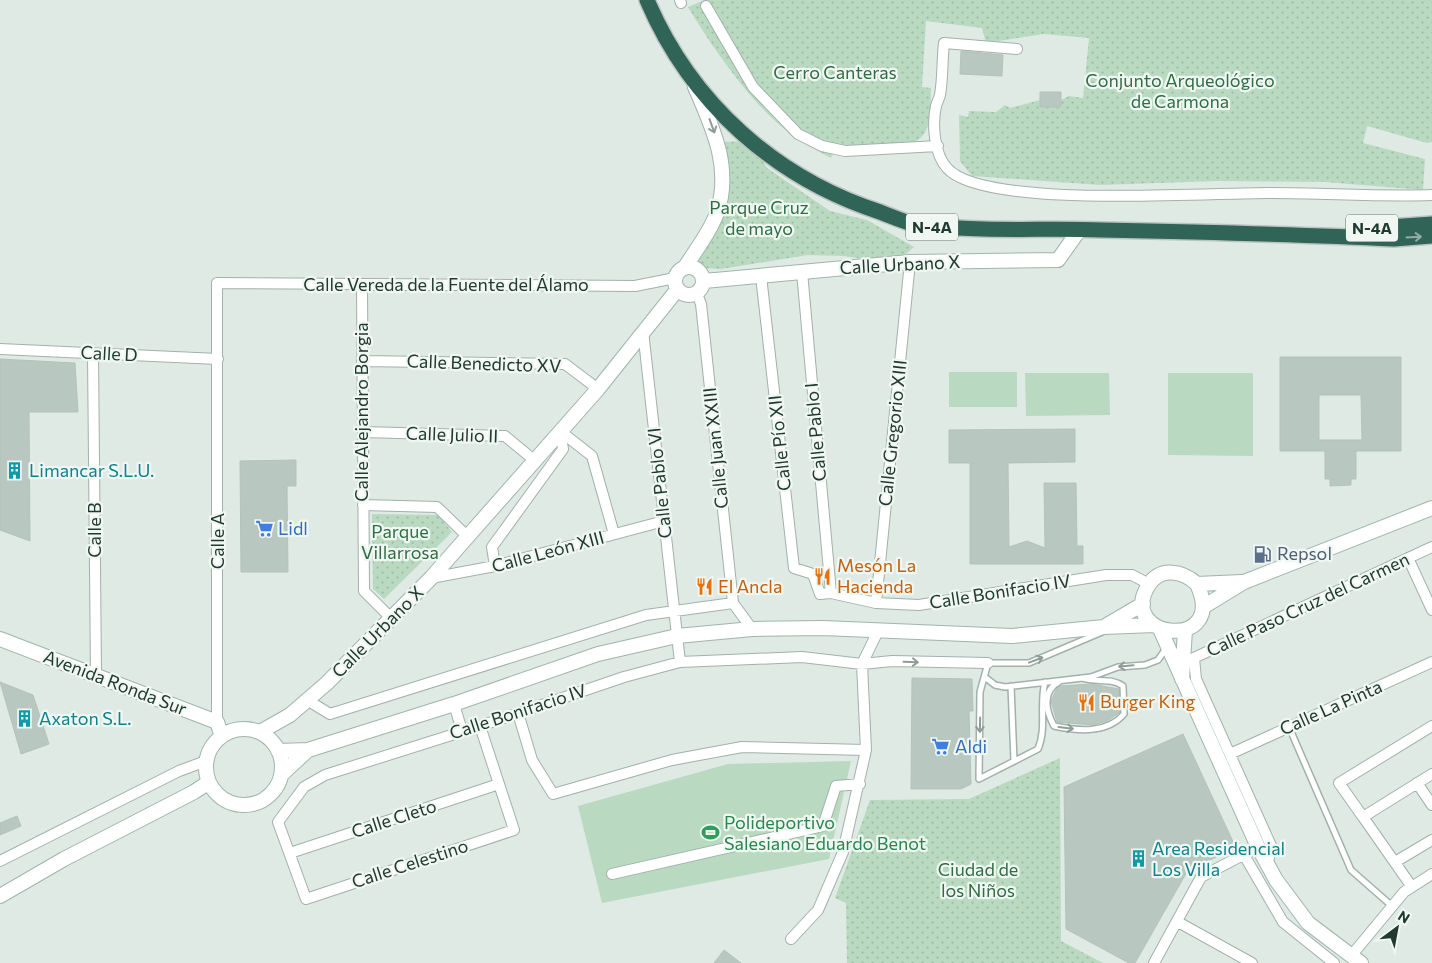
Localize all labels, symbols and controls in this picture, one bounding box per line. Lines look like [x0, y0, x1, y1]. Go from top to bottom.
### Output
park label: Cerro Canteras [773, 61, 897, 83]
park label: Conjunto Arqueológico de Carmona [1085, 69, 1275, 112]
one-way arrow [708, 118, 717, 134]
park label: Parque Cruz de mayo [709, 196, 809, 239]
road number: N-4A [906, 213, 958, 240]
road number: N-4A [1346, 214, 1398, 242]
one-way arrow [1405, 233, 1421, 242]
street label: Calle Urbano X [839, 250, 961, 278]
street label: Calle Vereda de la Fuente del Álamo [303, 273, 589, 295]
street label: Calle Alejandro Borgia [350, 322, 372, 502]
street label: Calle D [80, 341, 138, 365]
street label: Calle Benedicto XV [406, 349, 562, 377]
street label: Calle Gregorio XIII [873, 359, 911, 507]
street label: Calle Pablo I [800, 382, 830, 482]
street label: Calle Juan XXIII [698, 386, 732, 510]
street label: Calle Pío XII [763, 394, 795, 492]
street label: Calle Julio II [405, 421, 499, 447]
street label: Calle Pablo VI [642, 427, 676, 540]
place label: Limancar S.L.U. [29, 459, 154, 481]
building icon: Limancar S.L.U. [5, 461, 25, 481]
street label: Calle B [83, 502, 105, 558]
street label: Calle A [206, 513, 228, 569]
place label: Lidl [278, 517, 308, 539]
supermarket icon: Lidl [254, 519, 274, 539]
park label: Parque Villarrosa [361, 520, 439, 563]
street label: Calle León XIII [489, 525, 606, 577]
place label: Repsol [1277, 542, 1332, 564]
fuel station icon: Repsol [1253, 544, 1273, 564]
street label: Calle Paso Cruz del Carmen [1203, 547, 1412, 661]
place label: Mesón La Hacienda [837, 554, 916, 597]
restaurant icon: Mesón La Hacienda [813, 566, 833, 586]
street label: Calle Bonifacio IV [928, 569, 1072, 613]
place label: El Ancla [718, 575, 782, 597]
restaurant icon: El Ancla [694, 577, 714, 597]
street label: Calle Urbano X [327, 581, 428, 682]
street label: Avenida Ronda Sur [40, 645, 190, 720]
one-way arrow [1028, 655, 1043, 664]
one-way arrow [903, 657, 919, 666]
one-way arrow [1119, 662, 1135, 671]
street label: Calle La Pinta [1276, 675, 1385, 740]
street label: Calle Bonifacio IV [446, 679, 589, 744]
place label: Burger King [1100, 690, 1196, 712]
restaurant icon: Burger King [1076, 692, 1096, 712]
place label: Axaton S.L. [39, 707, 132, 729]
building icon: Axaton S.L. [15, 709, 35, 729]
one-way arrow [975, 717, 985, 733]
one-way arrow [1058, 723, 1074, 733]
place label: Aldi [955, 735, 987, 757]
supermarket icon: Aldi [931, 737, 951, 757]
street label: Calle Cleto [348, 794, 439, 842]
place label: Polideportivo Salesiano Eduardo Benot [724, 811, 926, 854]
sports icon: Polideportivo Salesiano Eduardo Benot [700, 823, 720, 843]
street label: Calle Celestino [349, 834, 471, 892]
place label: Area Residencial Los Villa [1152, 837, 1285, 880]
building icon: Area Residencial Los Villa [1128, 849, 1148, 869]
park label: Ciudad de los Niños [938, 858, 1018, 901]
north arrow [1372, 903, 1422, 953]
text: N [1395, 907, 1413, 927]

